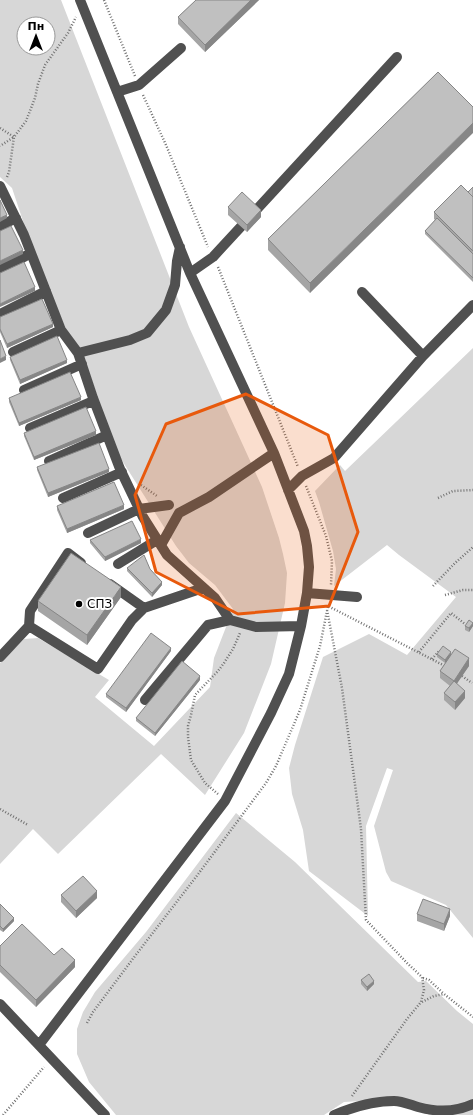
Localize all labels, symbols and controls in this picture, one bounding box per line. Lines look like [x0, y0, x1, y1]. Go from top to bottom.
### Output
north arrow [16, 16, 56, 56]
text: Пн [28, 20, 44, 33]
place label: СПЗ [87, 597, 112, 611]
marker: СПЗ [74, 599, 84, 609]

